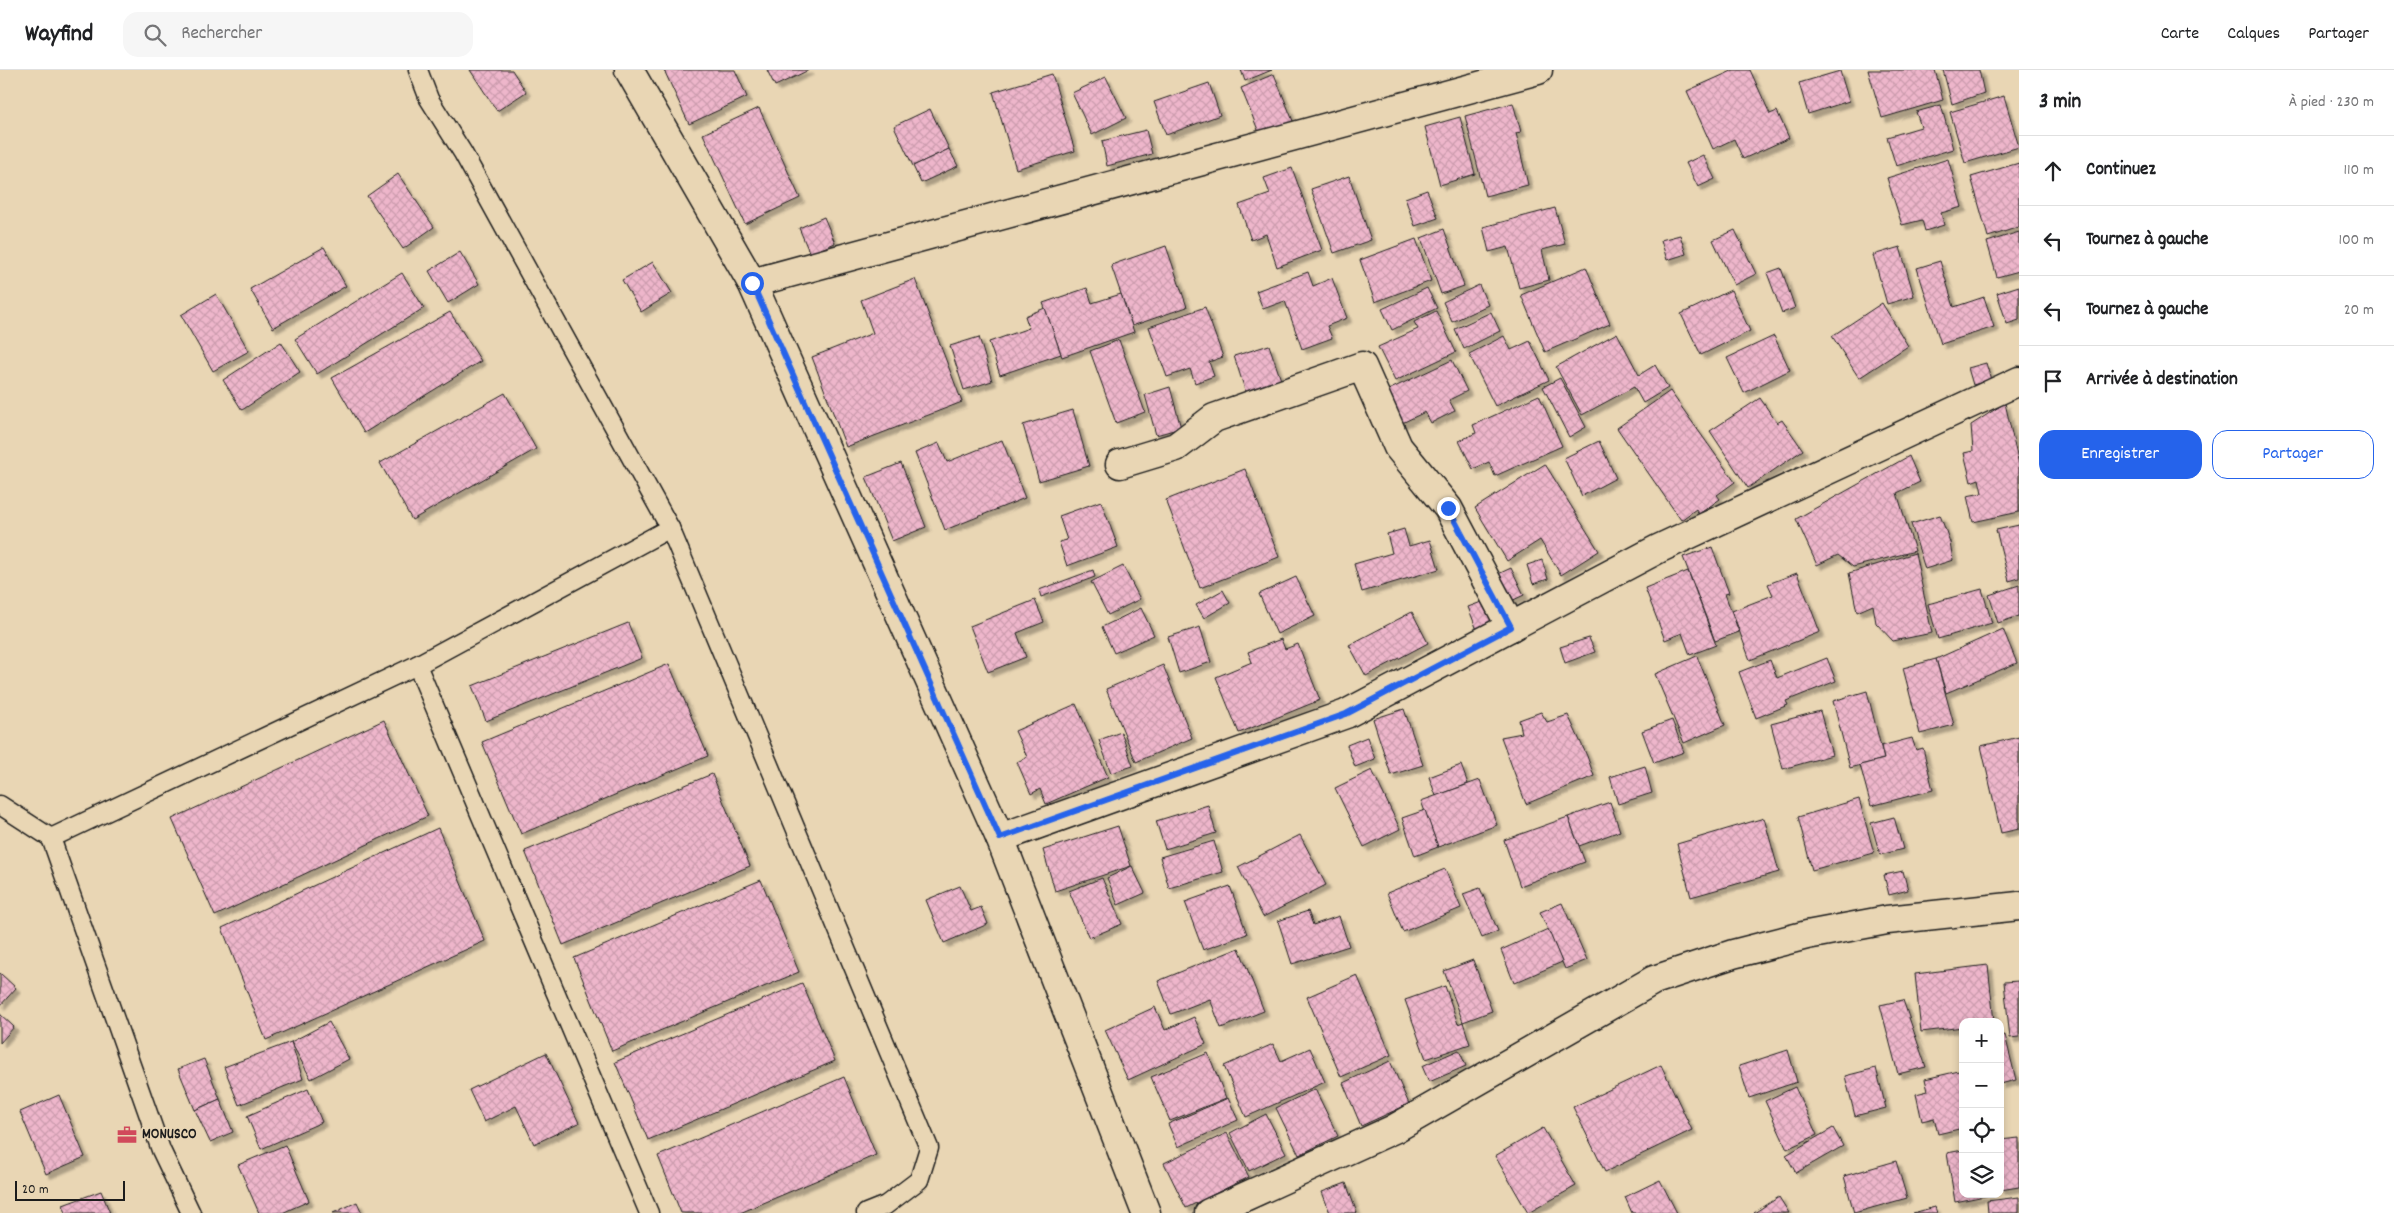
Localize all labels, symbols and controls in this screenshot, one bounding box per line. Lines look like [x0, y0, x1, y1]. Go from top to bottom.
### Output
search box [123, 12, 473, 57]
text: Wayfind [25, 18, 93, 52]
icon: search [141, 21, 169, 49]
text: Rechercher [181, 21, 262, 48]
text: Carte [2161, 22, 2199, 47]
text: Calques [2227, 22, 2280, 47]
text: Partager [2308, 22, 2369, 47]
text: 3 min [2039, 88, 2081, 118]
text: À pied · 230 m [2289, 91, 2374, 114]
icon: ahead [2039, 157, 2067, 185]
text: Continuez [2086, 157, 2156, 184]
text: 110 m [2344, 159, 2374, 182]
icon: left [2039, 227, 2067, 255]
text: Tournez à gauche [2086, 227, 2208, 254]
text: 100 m [2338, 229, 2374, 252]
route start [741, 272, 764, 295]
icon: left [2039, 297, 2067, 325]
text: Tournez à gauche [2086, 297, 2208, 324]
text: 20 m [2344, 299, 2374, 322]
icon: arrive [2039, 367, 2067, 395]
text: Arrivée à destination [2086, 367, 2238, 394]
button: Enregistrer [2039, 430, 2202, 479]
button: Partager [2212, 430, 2374, 479]
route end [1437, 497, 1460, 520]
map controls [1959, 1018, 2004, 1198]
button: + [1959, 1018, 2004, 1063]
button: − [1959, 1063, 2004, 1108]
button: locate [1959, 1108, 2004, 1153]
office icon: MONUSCO [116, 1124, 138, 1146]
place label: MONUSCO [142, 1124, 197, 1146]
button: layers [1959, 1153, 2004, 1198]
scale bar [15, 1178, 125, 1201]
text: 20 m [22, 1180, 49, 1200]

